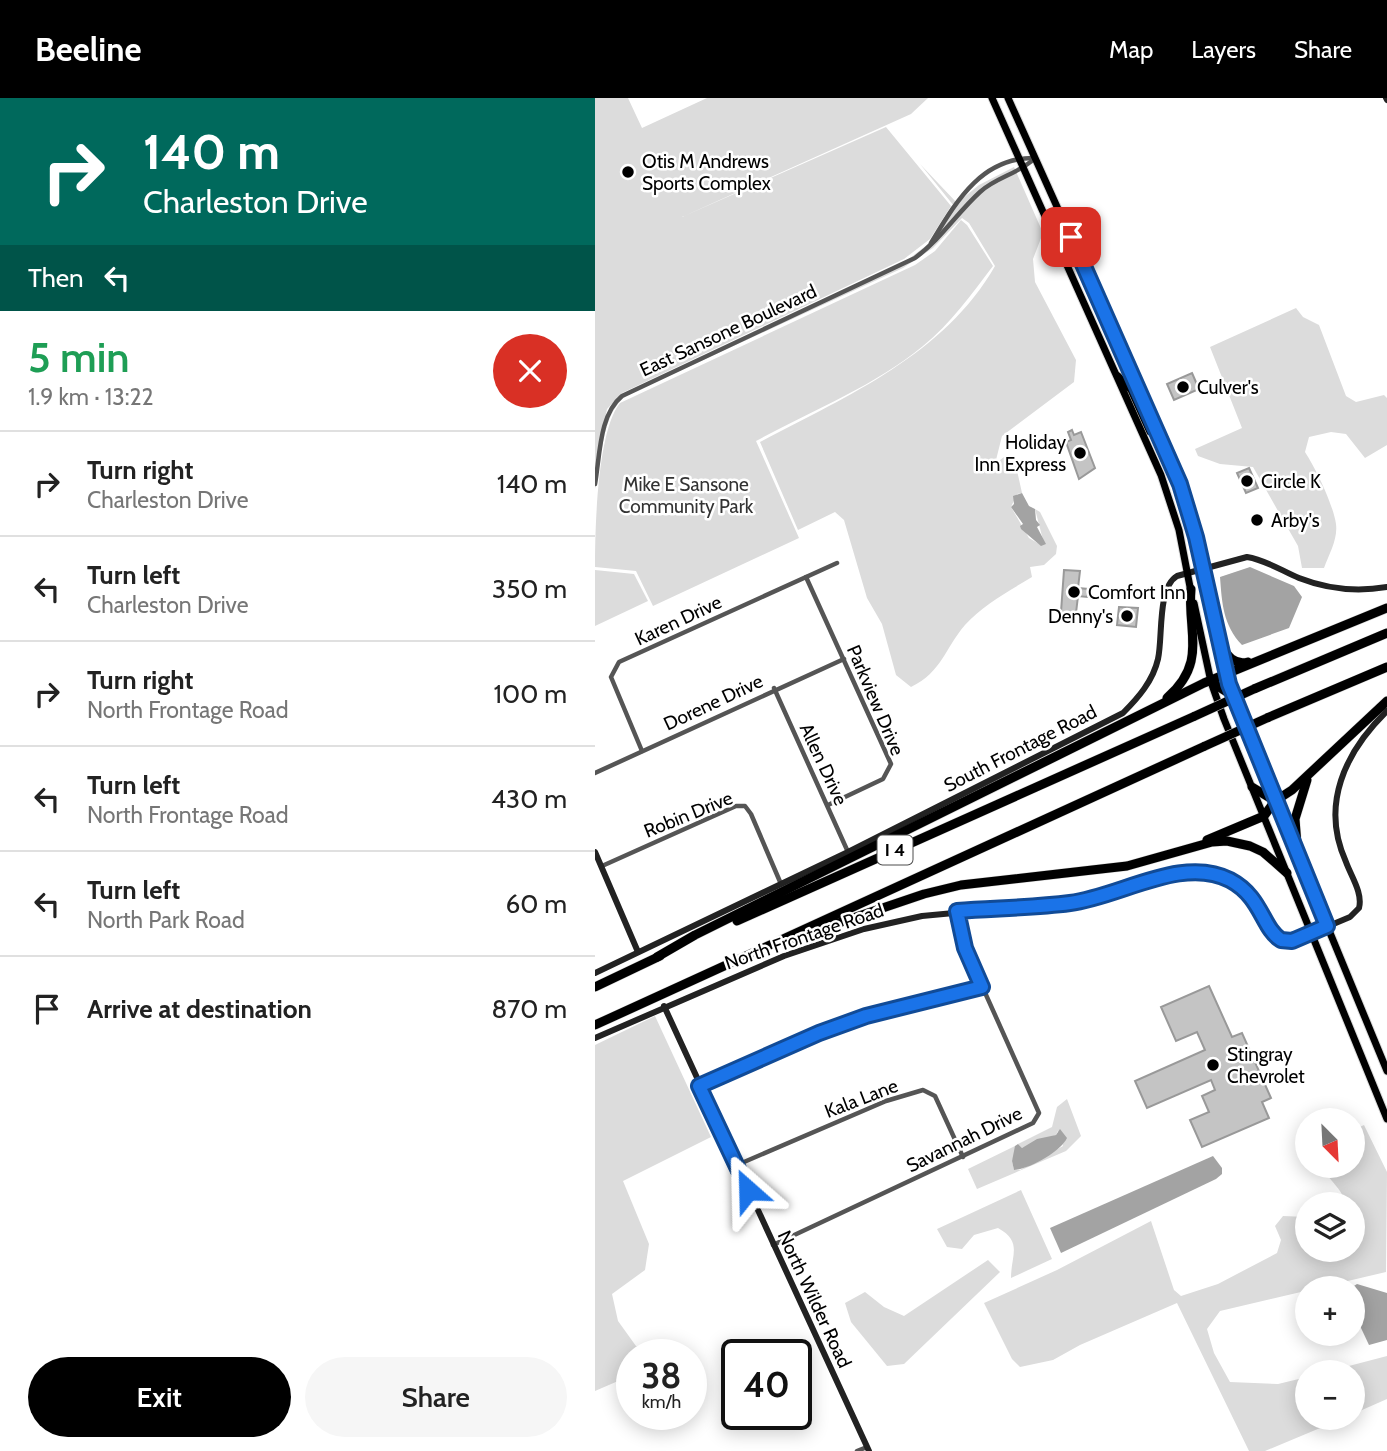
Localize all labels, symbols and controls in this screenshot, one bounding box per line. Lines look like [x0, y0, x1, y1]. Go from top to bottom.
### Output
text: Beeline [35, 29, 141, 69]
text: Map [1109, 35, 1153, 64]
text: Layers [1191, 35, 1256, 64]
text: Share [1294, 35, 1352, 64]
text: 140 m [143, 122, 280, 181]
icon: right [28, 126, 119, 217]
place label: Otis M Andrews Sports Complex [642, 150, 771, 195]
marker: Otis M Andrews Sports Complex [620, 164, 636, 180]
text: Charleston Drive [143, 182, 368, 221]
pin [1041, 207, 1101, 267]
icon: arrive [1052, 218, 1090, 256]
icon: left [98, 259, 136, 297]
text: Then [28, 262, 84, 294]
street label: East Sansone Boulevard [636, 279, 820, 382]
text: 5 min [28, 331, 130, 383]
button: close [493, 334, 567, 408]
place label: Culver's [1197, 376, 1259, 399]
marker: Culver's [1175, 379, 1191, 395]
text: 1.9 km · 13:22 [28, 383, 154, 411]
place label: Holiday Inn Express [974, 431, 1066, 476]
marker: Holiday Inn Express [1072, 445, 1088, 461]
text: Turn right [87, 454, 193, 486]
icon: right [28, 465, 66, 503]
text: 140 m [497, 468, 567, 500]
place label: Circle K [1261, 470, 1321, 493]
park label: Mike E Sansone Community Park [619, 473, 754, 518]
marker: Circle K [1239, 473, 1255, 489]
text: Charleston Drive [87, 486, 248, 514]
place label: Arby's [1271, 509, 1320, 532]
marker: Arby's [1249, 512, 1265, 528]
text: Turn left [87, 559, 180, 591]
icon: left [28, 570, 66, 608]
text: 350 m [492, 573, 567, 605]
place label: Comfort Inn [1088, 581, 1186, 604]
marker: Comfort Inn [1066, 584, 1082, 600]
street label: Karen Drive [631, 590, 725, 651]
text: Charleston Drive [87, 591, 248, 619]
place label: Denny's [1048, 605, 1113, 628]
marker: Denny's [1119, 608, 1135, 624]
street label: Parkview Drive [842, 641, 909, 759]
text: Turn right [87, 664, 193, 696]
street label: Dorene Drive [660, 669, 767, 735]
icon: right [28, 675, 66, 713]
text: 100 m [494, 678, 567, 710]
text: North Frontage Road [87, 696, 289, 724]
street label: South Frontage Road [940, 700, 1100, 797]
street label: Allen Drive [795, 720, 853, 809]
text: Turn left [87, 769, 180, 801]
icon: left [28, 780, 66, 818]
text: 430 m [491, 783, 567, 815]
street label: Robin Drive [640, 786, 736, 843]
text: North Frontage Road [87, 801, 289, 829]
road number: I 4 [877, 836, 913, 864]
text: Turn left [87, 874, 180, 906]
icon: left [28, 885, 66, 923]
text: 60 m [505, 888, 567, 920]
street label: North Frontage Road [722, 898, 887, 974]
text: North Park Road [87, 906, 245, 934]
icon: arrive [28, 990, 66, 1028]
text: Arrive at destination [87, 993, 312, 1025]
text: 870 m [492, 993, 567, 1025]
place label: Stingray Chevrolet [1227, 1043, 1305, 1088]
marker: Stingray Chevrolet [1205, 1057, 1221, 1073]
street label: Kala Lane [821, 1074, 901, 1123]
street label: Savannah Drive [903, 1101, 1026, 1177]
north arrow [1295, 1108, 1365, 1178]
map controls [1295, 1108, 1365, 1430]
position arrow [711, 1153, 785, 1227]
button: layers [1295, 1192, 1365, 1262]
street label: North Wilder Road [773, 1227, 856, 1371]
button: + [1295, 1276, 1365, 1346]
speed limit sign: 40 [721, 1339, 812, 1430]
text: 38 [641, 1354, 682, 1397]
button: Exit [28, 1357, 291, 1437]
button: Share [305, 1357, 567, 1437]
button: − [1295, 1360, 1365, 1430]
text: km/h [642, 1391, 681, 1413]

